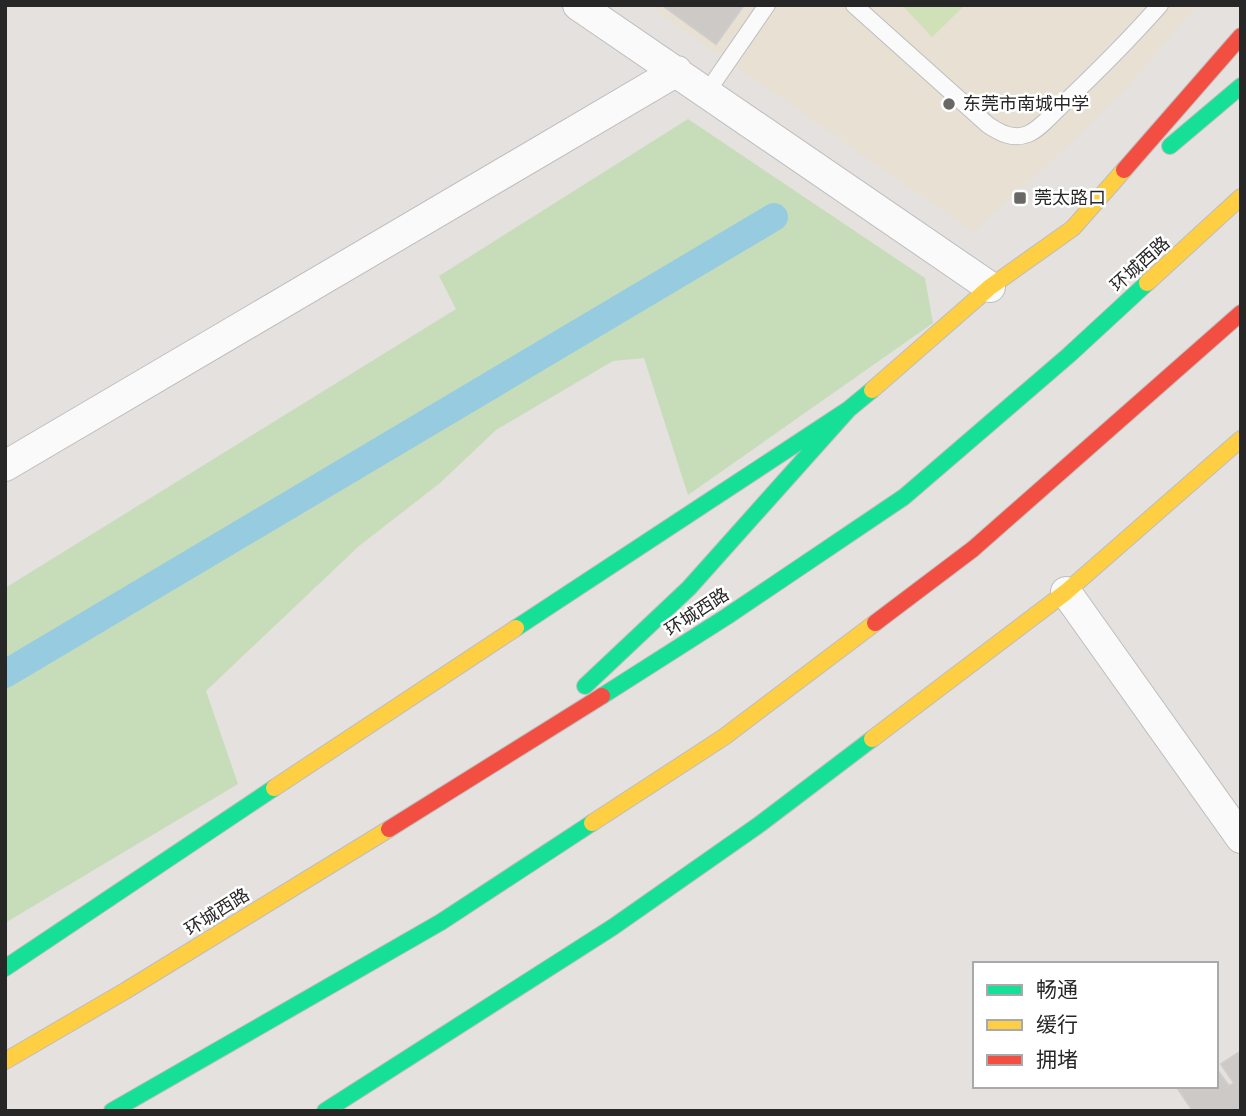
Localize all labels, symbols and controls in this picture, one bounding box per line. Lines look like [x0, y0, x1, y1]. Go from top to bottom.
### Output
place label: 东莞市南城中学 [963, 91, 1089, 116]
marker: 东莞市南城中学 [941, 96, 957, 112]
place label: 莞太路口 [1034, 185, 1106, 210]
marker: 莞太路口 [1012, 190, 1028, 206]
street label: 环城西路 [1105, 230, 1175, 297]
street label: 环城西路 [660, 581, 734, 642]
street label: 环城西路 [180, 882, 254, 941]
legend [973, 962, 1218, 1088]
text: 畅通 [1036, 975, 1078, 1004]
text: 缓行 [1036, 1010, 1078, 1039]
text: 拥堵 [1036, 1045, 1078, 1074]

